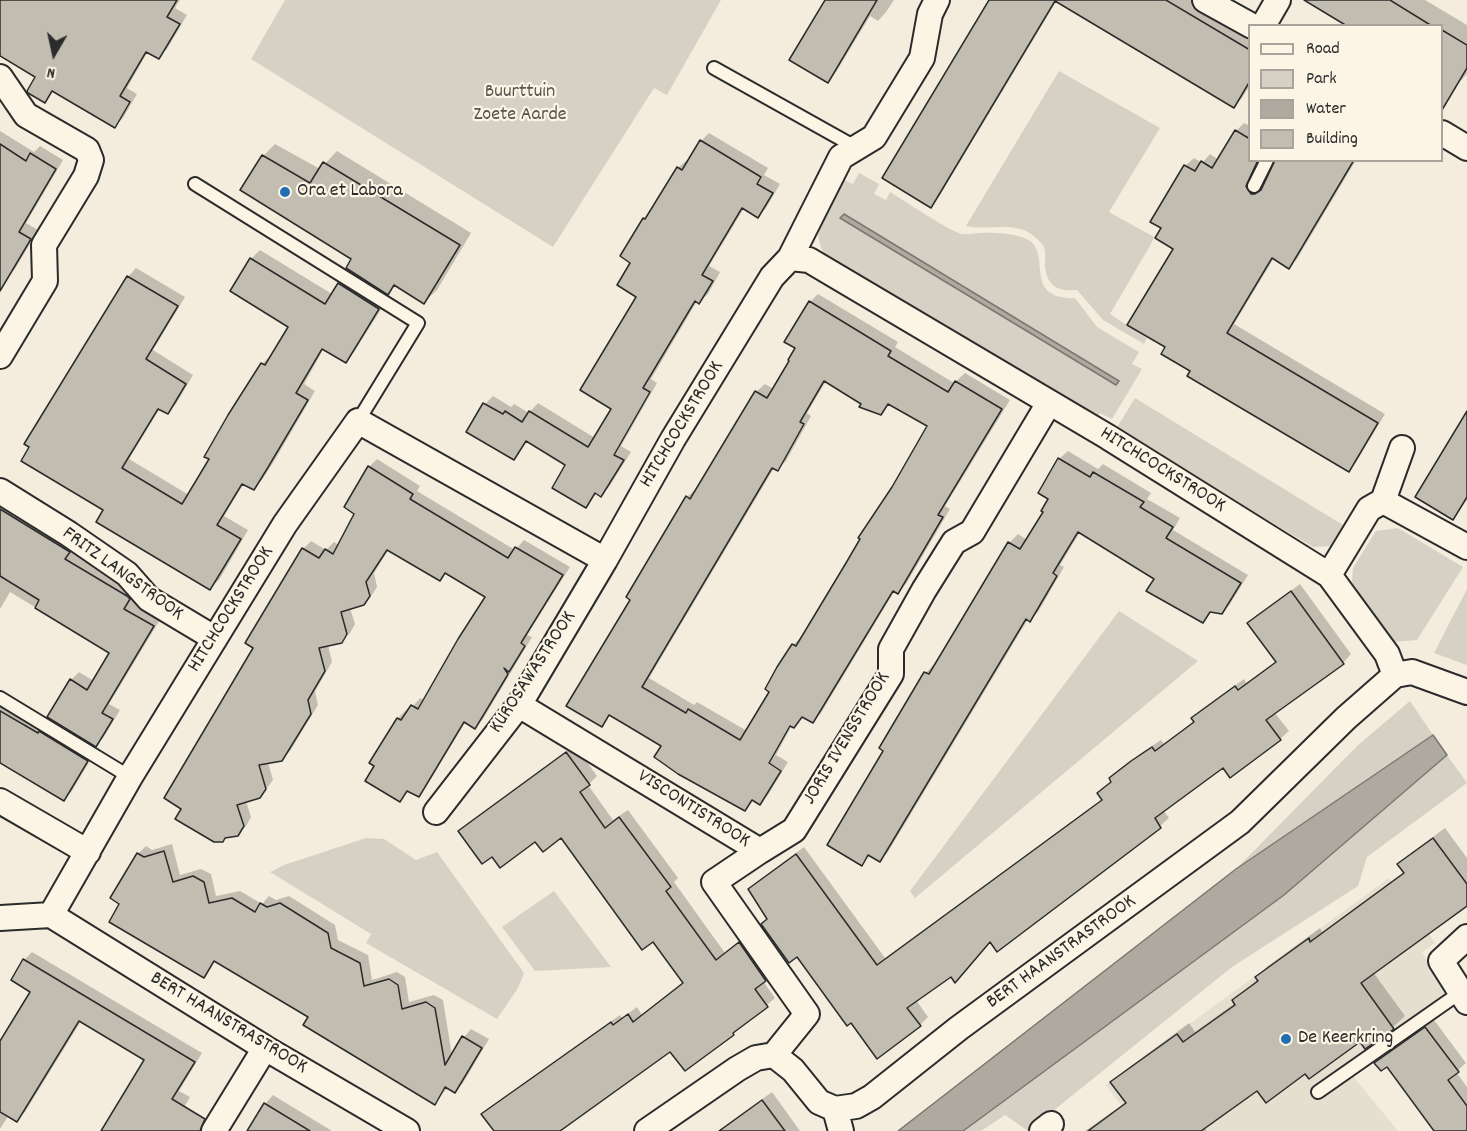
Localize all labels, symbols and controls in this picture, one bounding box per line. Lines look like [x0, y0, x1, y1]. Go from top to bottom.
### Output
north arrow [24, 24, 84, 84]
legend [1248, 24, 1443, 162]
text: Road [1306, 37, 1340, 62]
text: N [45, 60, 57, 84]
text: Park [1306, 67, 1337, 92]
park label: Buurttuin Zoete Aarde [473, 81, 567, 128]
text: Water [1306, 97, 1346, 122]
text: Building [1306, 127, 1358, 152]
place label: Ora et Labora [297, 180, 403, 204]
marker: Ora et Labora [278, 185, 292, 199]
street label: HITCHCOCKSTROOK [636, 357, 730, 493]
street label: HITCHCOCKSTROOK [1095, 423, 1229, 519]
street label: FRITZ LANGSTROOK [57, 523, 187, 627]
street label: HITCHCOCKSTROOK [184, 543, 280, 677]
street label: KUROSAWASTROOK [486, 607, 582, 739]
street label: JORIS IVENSSTROOK [799, 668, 897, 810]
street label: VISCONTISTROOK [632, 766, 754, 854]
street label: BERT HAANSTRASTROOK [983, 891, 1141, 1015]
street label: BERT HAANSTRASTROOK [145, 968, 311, 1080]
place label: De Keerkring [1298, 1027, 1393, 1051]
marker: De Keerkring [1279, 1032, 1293, 1046]

